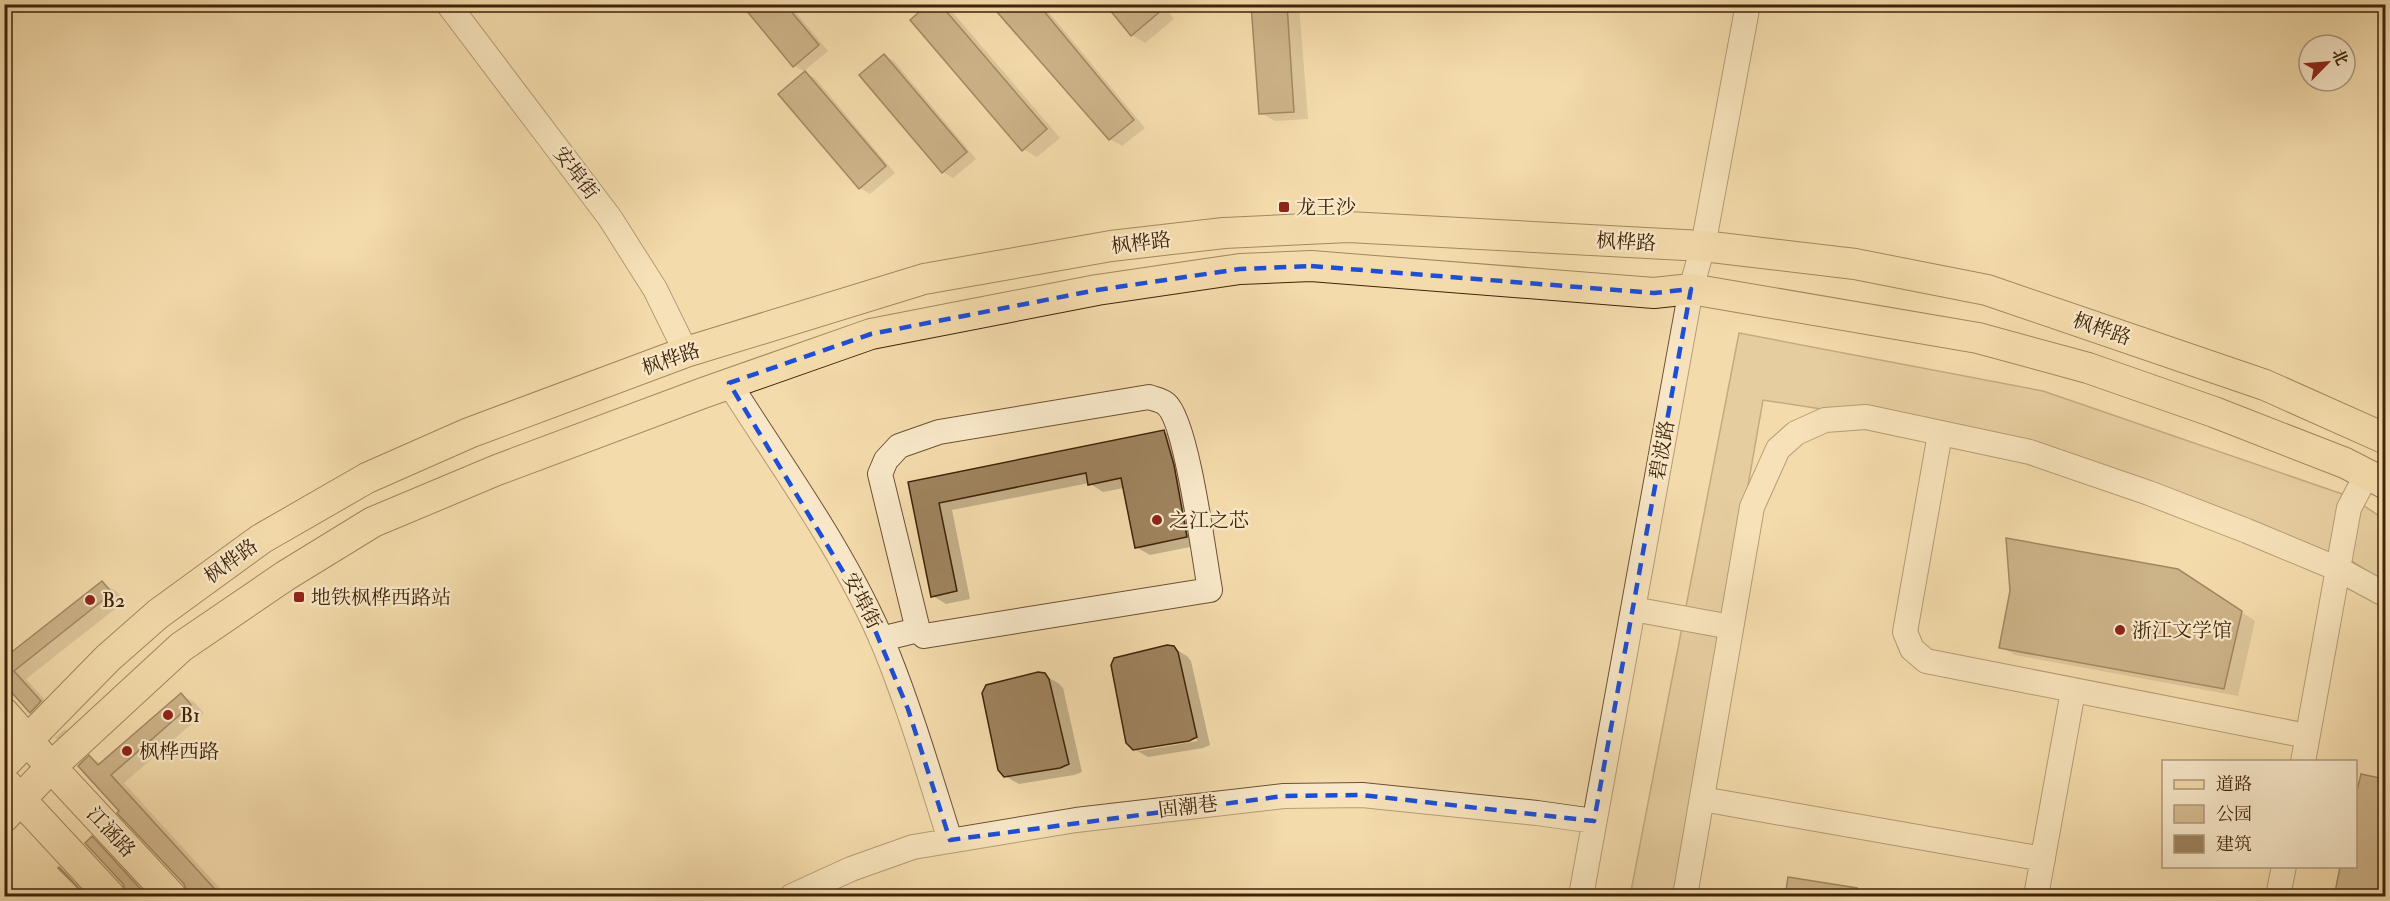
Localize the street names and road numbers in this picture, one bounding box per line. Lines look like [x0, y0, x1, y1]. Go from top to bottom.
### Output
street label: 安埠街 [548, 142, 604, 204]
street label: 枫桦路 [1110, 227, 1172, 259]
street label: 枫桦路 [1595, 228, 1657, 256]
street label: 枫桦路 [2070, 307, 2134, 351]
street label: 枫桦路 [639, 337, 703, 381]
street label: 碧波路 [1644, 418, 1680, 482]
street label: 枫桦路 [199, 533, 263, 589]
street label: 安埠街 [837, 569, 887, 633]
street label: 固潮巷 [1157, 791, 1219, 823]
street label: 江涵路 [81, 802, 141, 862]

